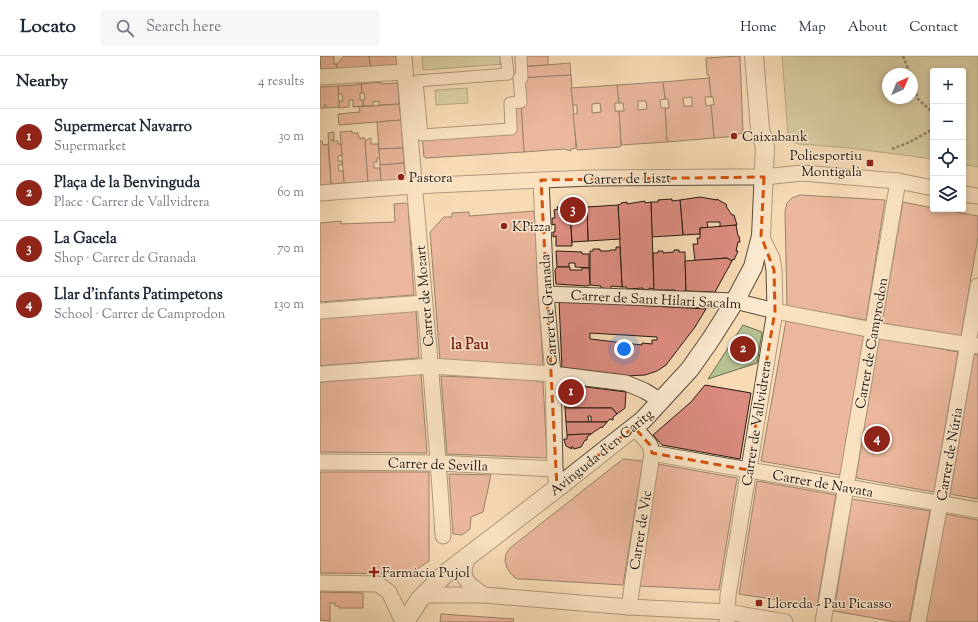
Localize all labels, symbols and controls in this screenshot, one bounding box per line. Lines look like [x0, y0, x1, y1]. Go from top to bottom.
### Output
search box [100, 10, 380, 46]
text: Locato [20, 14, 76, 41]
icon: search [114, 17, 136, 39]
text: Search here [146, 17, 221, 38]
text: Home [740, 18, 777, 38]
text: Map [799, 18, 826, 38]
text: About [848, 18, 887, 38]
text: Contact [909, 18, 958, 38]
north arrow [882, 68, 918, 104]
map controls [930, 68, 966, 212]
button: + [930, 68, 966, 104]
text: Nearby [16, 70, 68, 94]
text: 4 results [258, 73, 304, 91]
button: − [930, 104, 966, 140]
text: Supermercat Navarro [54, 117, 192, 138]
text: 1 [27, 128, 31, 146]
text: 30 m [278, 128, 304, 146]
place label: Caixabank [742, 128, 808, 148]
marker: Caixabank [729, 131, 739, 141]
text: Supermarket [54, 138, 126, 156]
button: locate [930, 140, 966, 176]
place label: Poliesportiu Montigalà [790, 147, 863, 183]
marker: Poliesportiu Montigalà [865, 158, 875, 168]
place label: Pastora [409, 169, 453, 189]
street label: Carrer de Liszt [583, 169, 671, 191]
marker: Pastora [396, 172, 406, 182]
text: Plaça de la Benvinguda [54, 173, 200, 194]
button: layers [930, 176, 966, 212]
text: 2 [26, 184, 32, 202]
text: 60 m [277, 184, 304, 202]
text: Place · Carrer de Vallvidrera [54, 194, 209, 212]
pin: 3 [560, 195, 586, 225]
place label: KPizza [512, 218, 551, 238]
marker: KPizza [499, 221, 509, 231]
text: La Gacela [54, 229, 117, 250]
text: 3 [26, 240, 32, 258]
text: 70 m [277, 240, 304, 258]
street label: Carrer de Mozart [412, 244, 440, 347]
text: Shop · Carrer de Granada [54, 250, 196, 268]
street label: Carrer de Granada [536, 253, 564, 366]
street label: Carrer de Camprodon [852, 276, 894, 411]
text: Llar d'infants Patimpetons [54, 285, 223, 306]
street label: Carrer de Sant Hilari Sacalm [570, 287, 742, 315]
text: 4 [26, 296, 32, 314]
text: 130 m [274, 296, 304, 314]
text: School · Carrer de Camprodon [54, 306, 225, 324]
pin: 2 [730, 334, 756, 364]
district label: la Pau [451, 335, 489, 356]
your location [614, 339, 634, 359]
street label: Carrer de Vallvidrera [738, 359, 778, 488]
pin: 1 [558, 377, 584, 407]
street label: Avinguda d'en Caritg [546, 405, 659, 502]
street label: Carrer de Núria [933, 405, 969, 503]
pin: 4 [864, 424, 890, 454]
street label: Carrer de Sevilla [388, 454, 489, 478]
street label: Carrer de Navata [771, 466, 875, 504]
street label: Carrer de Vic [626, 489, 658, 572]
place label: Farmàcia Pujol [382, 564, 470, 584]
marker: Farmàcia Pujol [369, 567, 379, 577]
place label: Lloreda - Pau Picasso [767, 595, 892, 615]
marker: Lloreda - Pau Picasso [754, 598, 764, 608]

